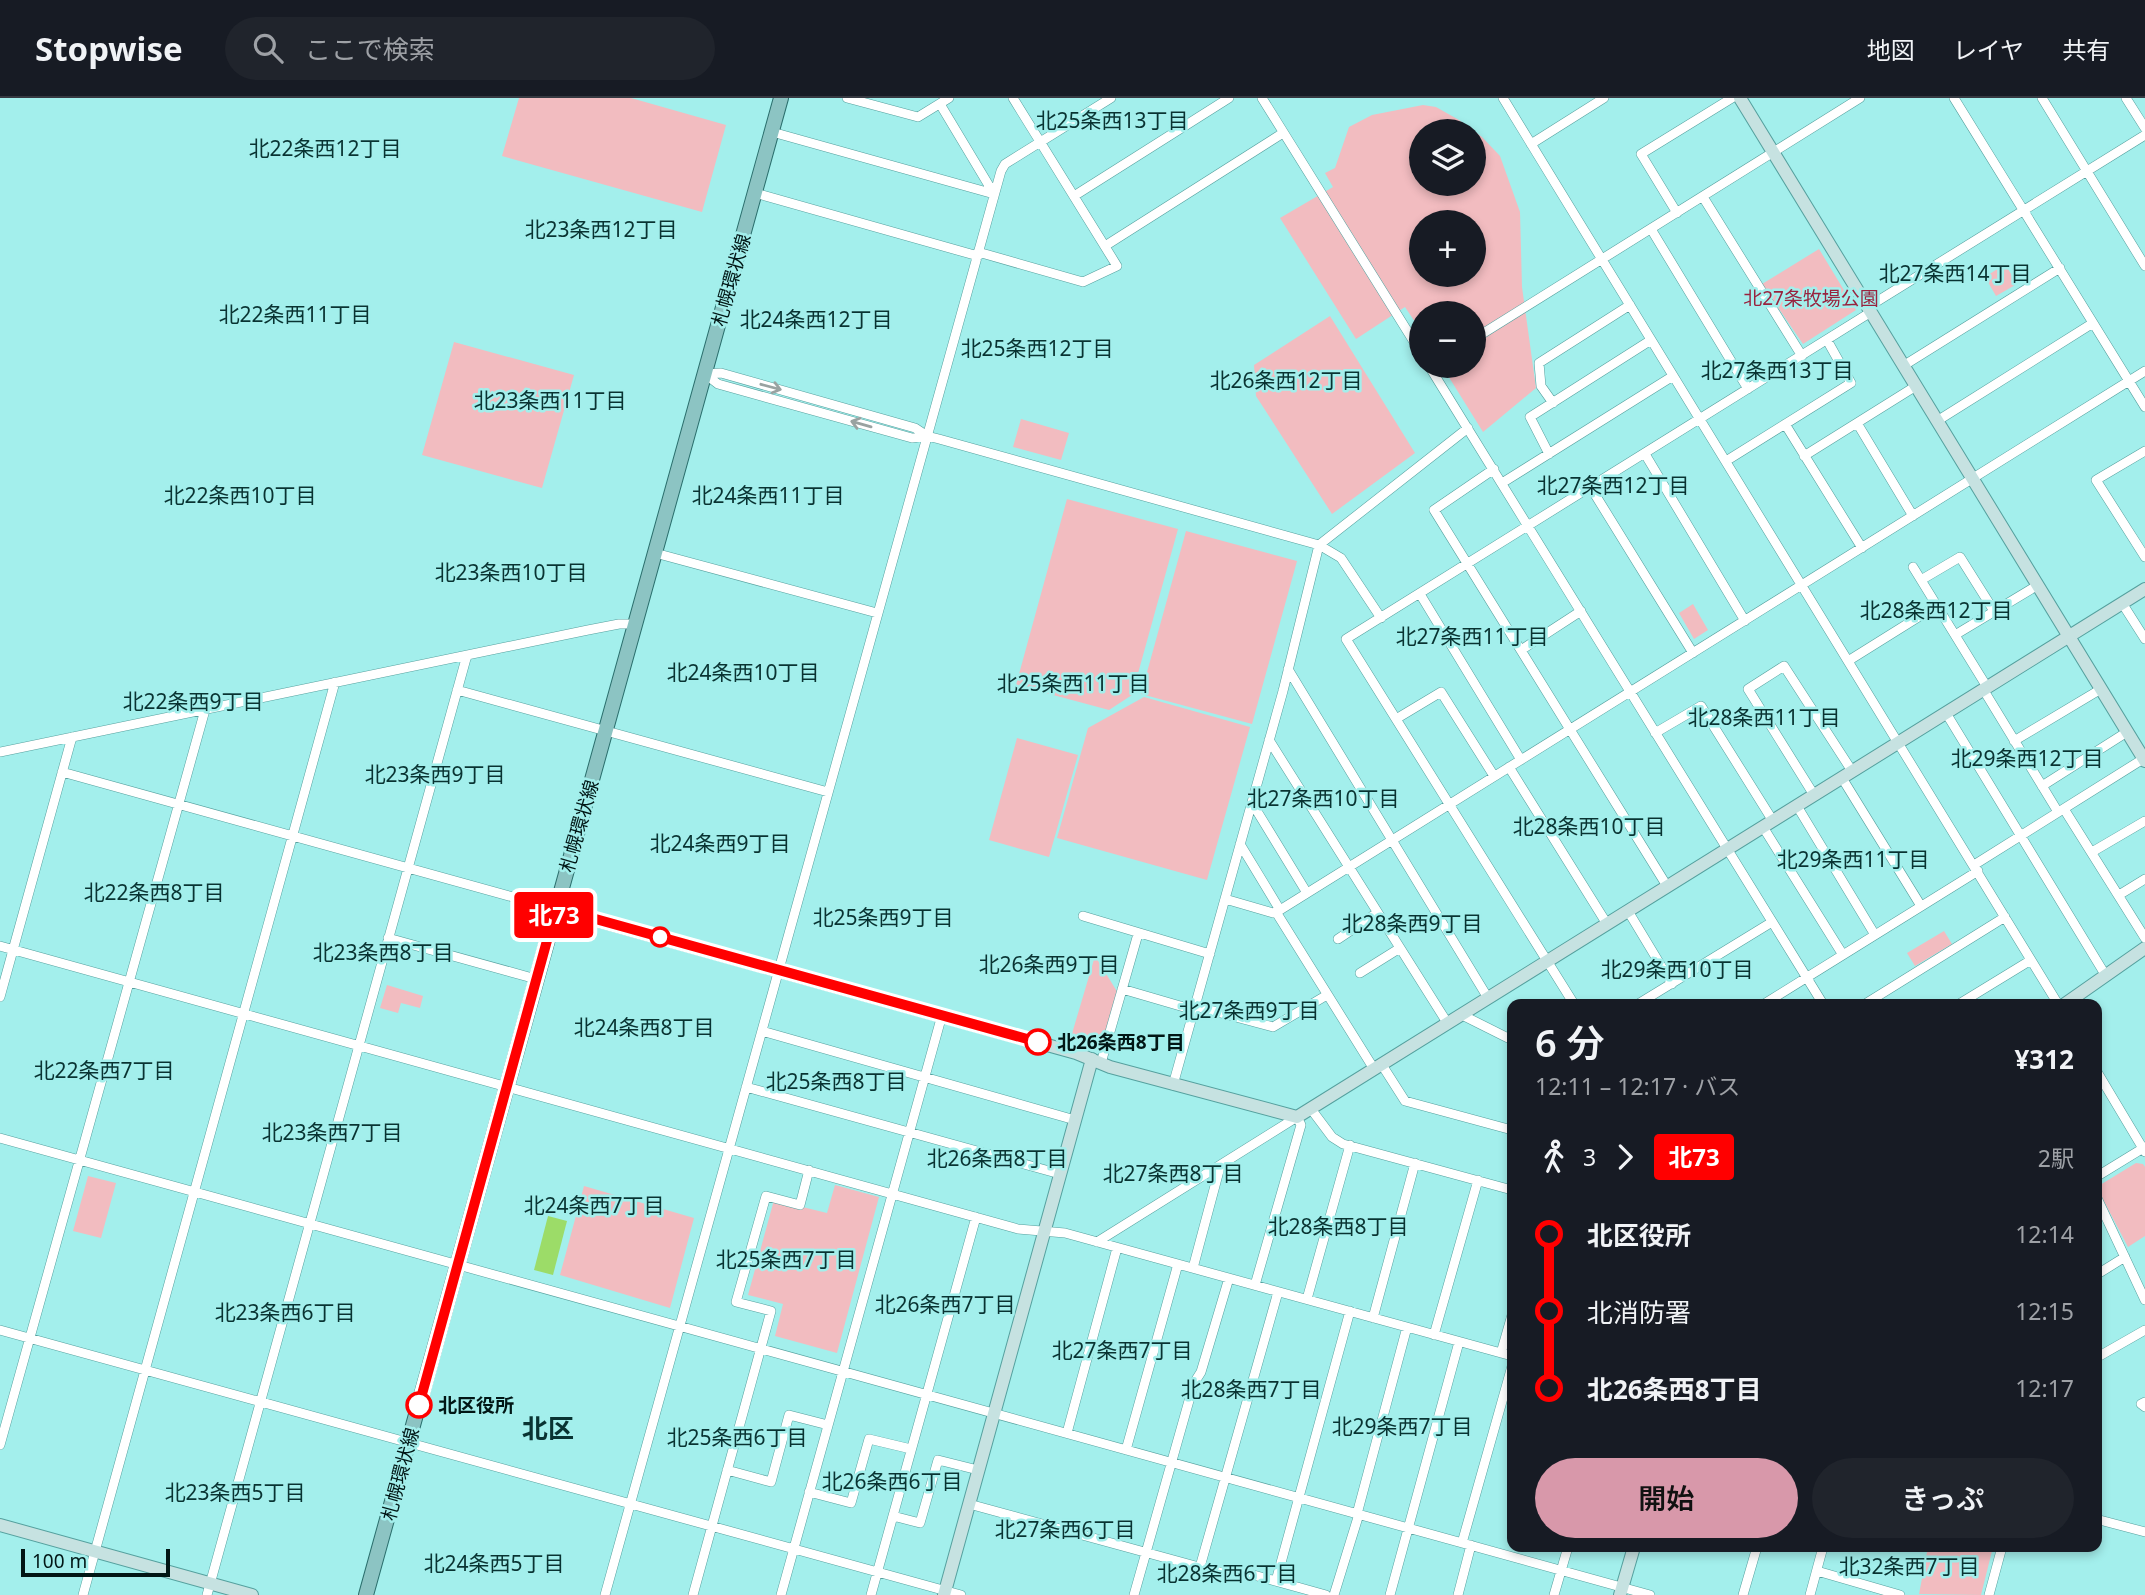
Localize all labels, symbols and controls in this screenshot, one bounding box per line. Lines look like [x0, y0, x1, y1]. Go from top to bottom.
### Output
search box [225, 17, 715, 80]
text: Stopwise [35, 26, 183, 71]
icon: search [249, 29, 287, 67]
text: ここで検索 [305, 31, 435, 67]
text: 地図 [1867, 33, 1915, 66]
text: レイヤ [1953, 33, 2024, 66]
text: 共有 [2062, 33, 2110, 66]
district label: 北25条西13丁目 [1035, 106, 1189, 134]
map controls [1409, 119, 1486, 378]
button: layers [1409, 119, 1486, 196]
district label: 北22条西12丁目 [248, 134, 402, 162]
button: + [1409, 210, 1486, 287]
district label: 北23条西12丁目 [524, 215, 678, 243]
street label: 札幌環状線 [705, 231, 757, 329]
district label: 北27条西14丁目 [1878, 259, 2032, 287]
park label: 北27条牧場公園 [1743, 285, 1879, 311]
district label: 北22条西11丁目 [218, 300, 372, 328]
button: − [1409, 301, 1486, 378]
district label: 北24条西12丁目 [739, 305, 893, 333]
district label: 北25条西12丁目 [960, 334, 1114, 362]
district label: 北27条西13丁目 [1700, 356, 1854, 384]
district label: 北26条西12丁目 [1209, 366, 1363, 394]
one-way arrow [759, 381, 782, 394]
district label: 北23条西11丁目 [473, 386, 627, 414]
one-way arrow [850, 416, 872, 429]
district label: 北27条西12丁目 [1536, 471, 1690, 499]
district label: 北22条西10丁目 [163, 481, 317, 509]
district label: 北24条西11丁目 [691, 481, 845, 509]
district label: 北23条西10丁目 [434, 558, 588, 586]
district label: 北28条西12丁目 [1859, 596, 2013, 624]
district label: 北27条西11丁目 [1395, 622, 1549, 650]
district label: 北24条西10丁目 [666, 658, 820, 686]
district label: 北25条西11丁目 [996, 669, 1150, 697]
district label: 北22条西9丁目 [122, 687, 264, 715]
district label: 北28条西11丁目 [1687, 703, 1841, 731]
district label: 北29条西12丁目 [1950, 744, 2104, 772]
district label: 北23条西9丁目 [364, 760, 506, 788]
street label: 札幌環状線 [553, 777, 605, 875]
district label: 北27条西10丁目 [1246, 784, 1400, 812]
district label: 北28条西10丁目 [1512, 812, 1666, 840]
district label: 北24条西9丁目 [649, 829, 791, 857]
district label: 北29条西11丁目 [1776, 845, 1930, 873]
district label: 北22条西8丁目 [83, 878, 225, 906]
line badge: 北73 [514, 892, 594, 938]
text: 北73 [528, 898, 580, 931]
district label: 北25条西9丁目 [812, 903, 954, 931]
district label: 北28条西9丁目 [1341, 909, 1483, 937]
unlabelled marker [650, 927, 670, 947]
district label: 北23条西8丁目 [312, 938, 454, 966]
district label: 北26条西9丁目 [978, 950, 1120, 978]
district label: 北29条西10丁目 [1600, 955, 1754, 983]
district label: 北27条西9丁目 [1178, 996, 1320, 1024]
district label: 北24条西8丁目 [573, 1013, 715, 1041]
text: 6 分 [1535, 1016, 1605, 1068]
marker: 北26条西8丁目 [1025, 1029, 1051, 1055]
place label: 北26条西8丁目 [1057, 1029, 1185, 1055]
text: ¥312 [2015, 1041, 2074, 1077]
district label: 北22条西7丁目 [33, 1056, 175, 1084]
district label: 北25条西8丁目 [765, 1067, 907, 1095]
text: 12:11 – 12:17 · バス [1535, 1070, 1740, 1102]
district label: 北23条西7丁目 [261, 1118, 403, 1146]
icon: walk [1535, 1138, 1573, 1176]
icon: forward [1606, 1138, 1644, 1176]
text: 北73 [1668, 1140, 1720, 1173]
text: 3 [1583, 1141, 1596, 1173]
text: 2駅 [2038, 1142, 2074, 1174]
district label: 北26条西8丁目 [926, 1144, 1068, 1172]
district label: 北27条西8丁目 [1102, 1159, 1244, 1187]
district label: 北24条西7丁目 [523, 1191, 665, 1219]
district label: 北28条西8丁目 [1267, 1212, 1409, 1240]
text: 北区役所 [1587, 1217, 1691, 1253]
text: 12:14 [2015, 1218, 2074, 1250]
district label: 北25条西7丁目 [715, 1245, 857, 1273]
district label: 北26条西7丁目 [874, 1290, 1016, 1318]
text: 北消防署 [1587, 1294, 1691, 1330]
text: 12:15 [2015, 1295, 2074, 1327]
district label: 北23条西6丁目 [214, 1298, 356, 1326]
district label: 北27条西7丁目 [1051, 1336, 1193, 1364]
text: 北26条西8丁目 [1587, 1371, 1762, 1407]
text: 12:17 [2015, 1372, 2074, 1404]
district label: 北28条西7丁目 [1180, 1375, 1322, 1403]
marker: 北区役所 [406, 1392, 432, 1418]
place label: 北区役所 [438, 1392, 514, 1418]
district label: 北区 [522, 1410, 574, 1446]
district label: 北29条西7丁目 [1331, 1412, 1473, 1440]
district label: 北25条西6丁目 [666, 1423, 808, 1451]
street label: 札幌環状線 [375, 1425, 425, 1523]
button: 開始 [1535, 1458, 1798, 1538]
button: きっぷ [1812, 1458, 2074, 1538]
district label: 北26条西6丁目 [821, 1467, 963, 1495]
district label: 北23条西5丁目 [164, 1478, 306, 1506]
district label: 北27条西6丁目 [994, 1515, 1136, 1543]
scale bar [21, 1546, 170, 1578]
text: 100 m [32, 1548, 87, 1574]
district label: 北24条西5丁目 [423, 1549, 565, 1577]
district label: 北32条西7丁目 [1838, 1552, 1980, 1580]
district label: 北28条西6丁目 [1156, 1559, 1298, 1587]

